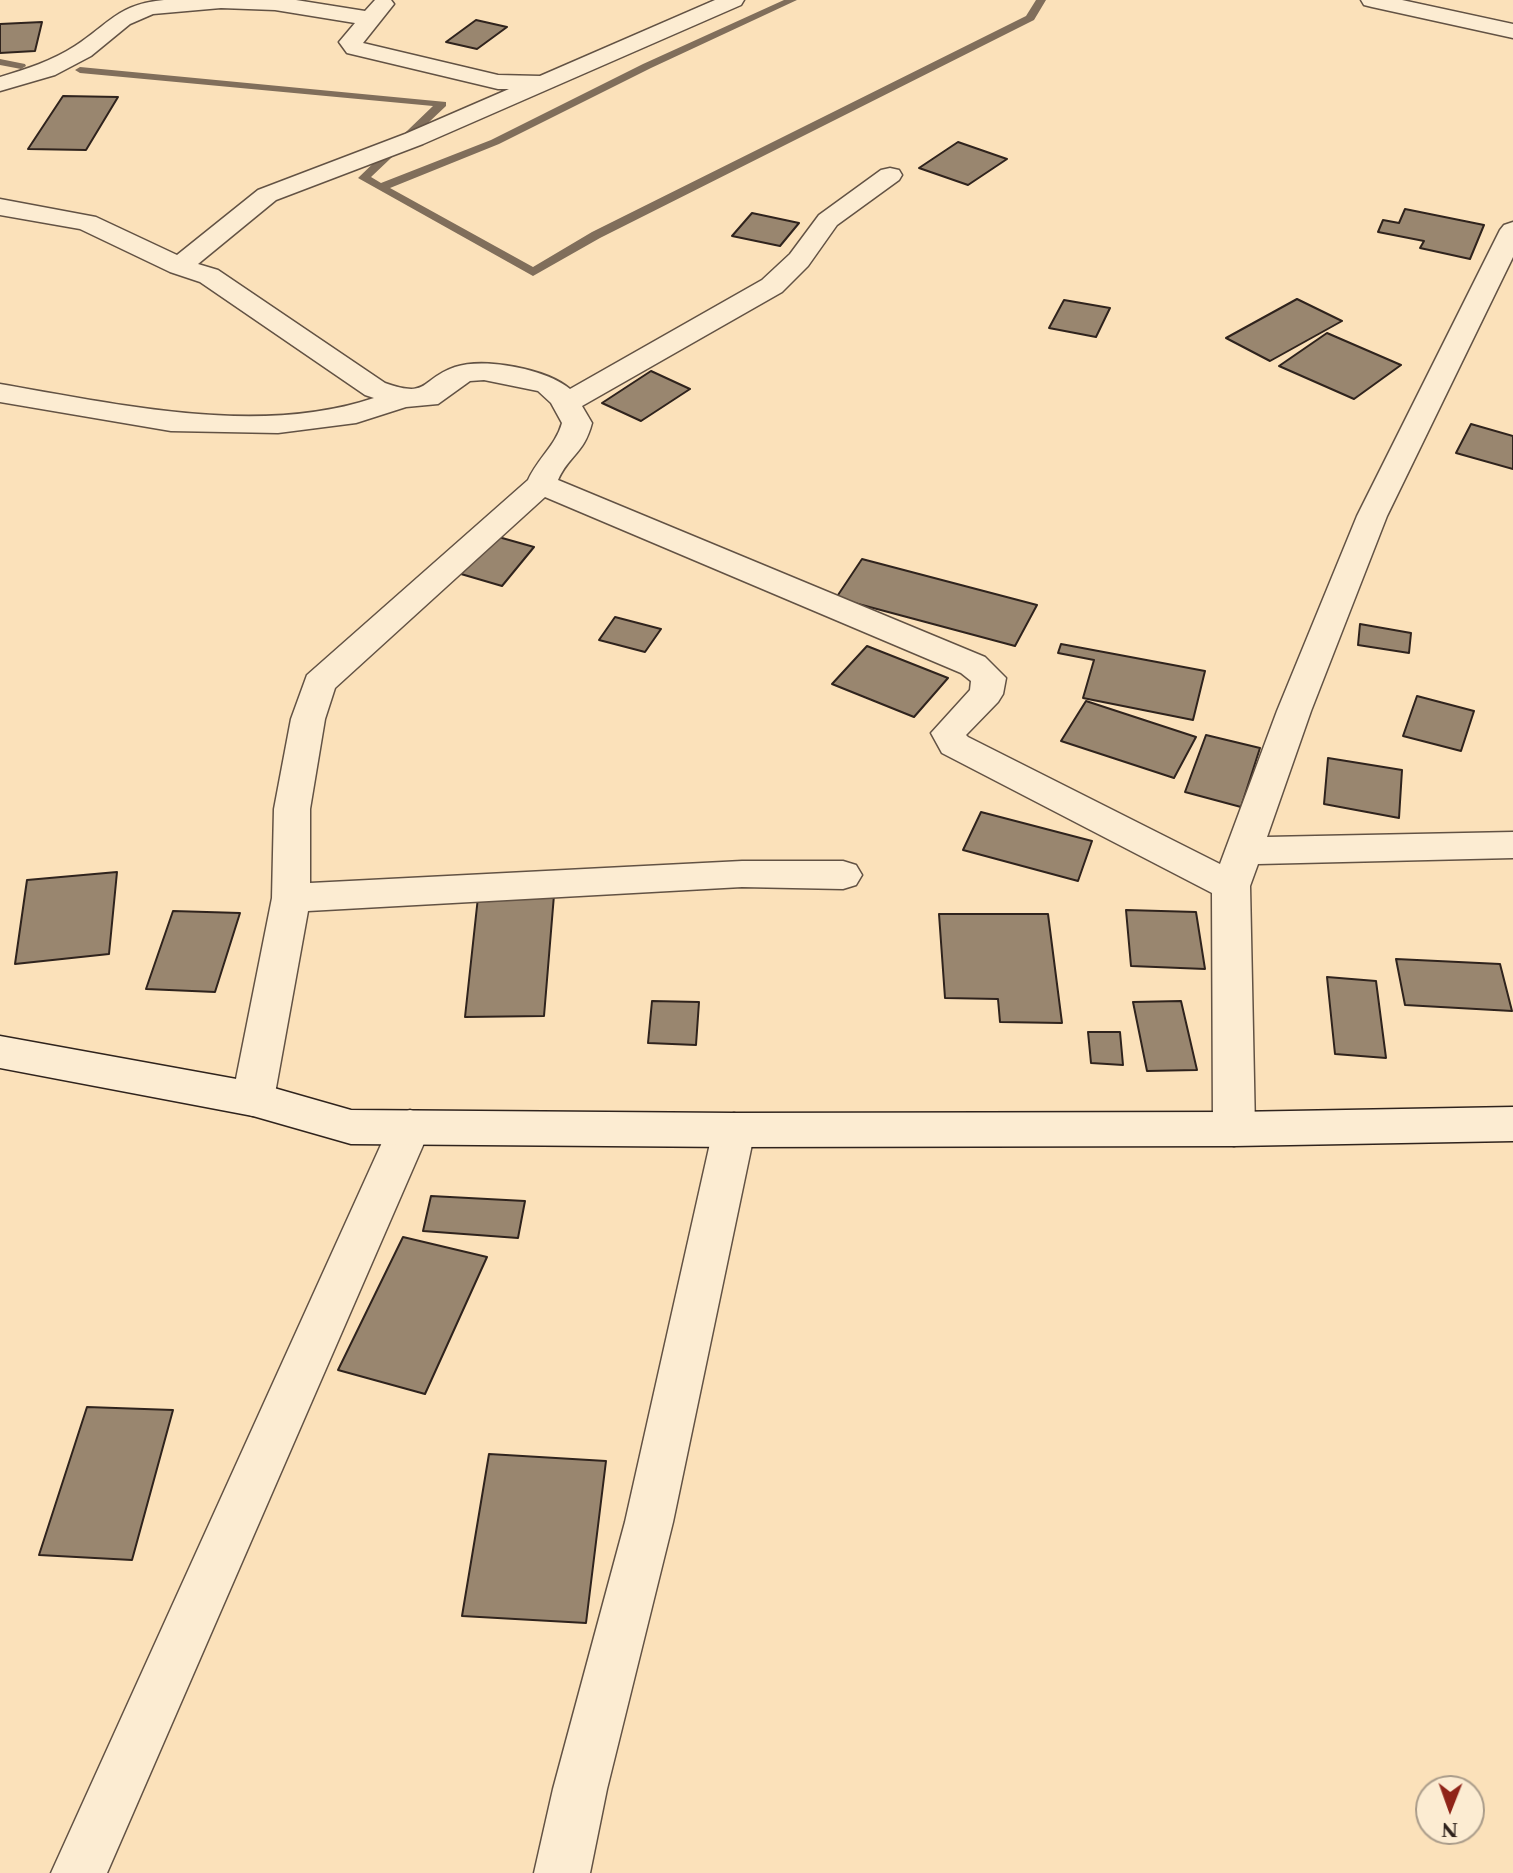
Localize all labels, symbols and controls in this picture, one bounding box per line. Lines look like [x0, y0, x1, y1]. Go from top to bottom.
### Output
north arrow [1415, 1775, 1485, 1845]
text: N [1441, 1818, 1458, 1841]

